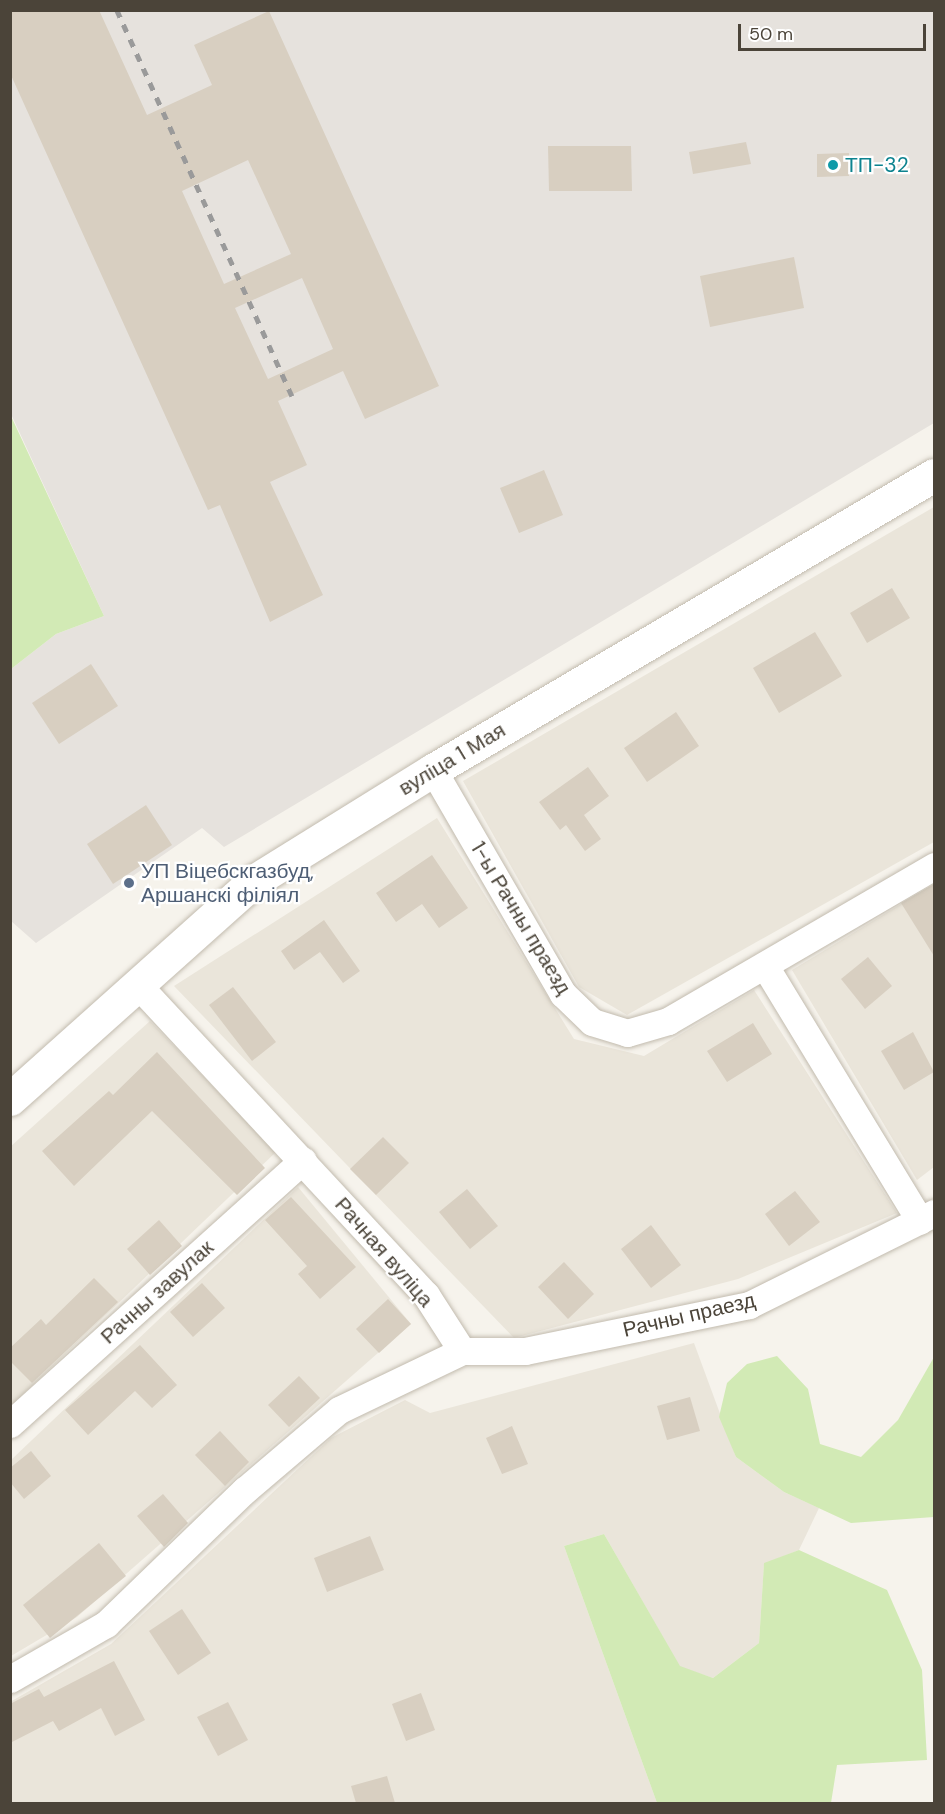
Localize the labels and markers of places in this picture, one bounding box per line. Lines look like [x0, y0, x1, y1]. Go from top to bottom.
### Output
place label: ТП-32 [845, 152, 909, 178]
marker: ТП-32 [826, 158, 840, 172]
place label: УП Віцебскгазбуд, Аршанскі філіял [141, 858, 314, 908]
marker: УП Віцебскгазбуд, Аршанскі філіял [122, 876, 136, 890]

